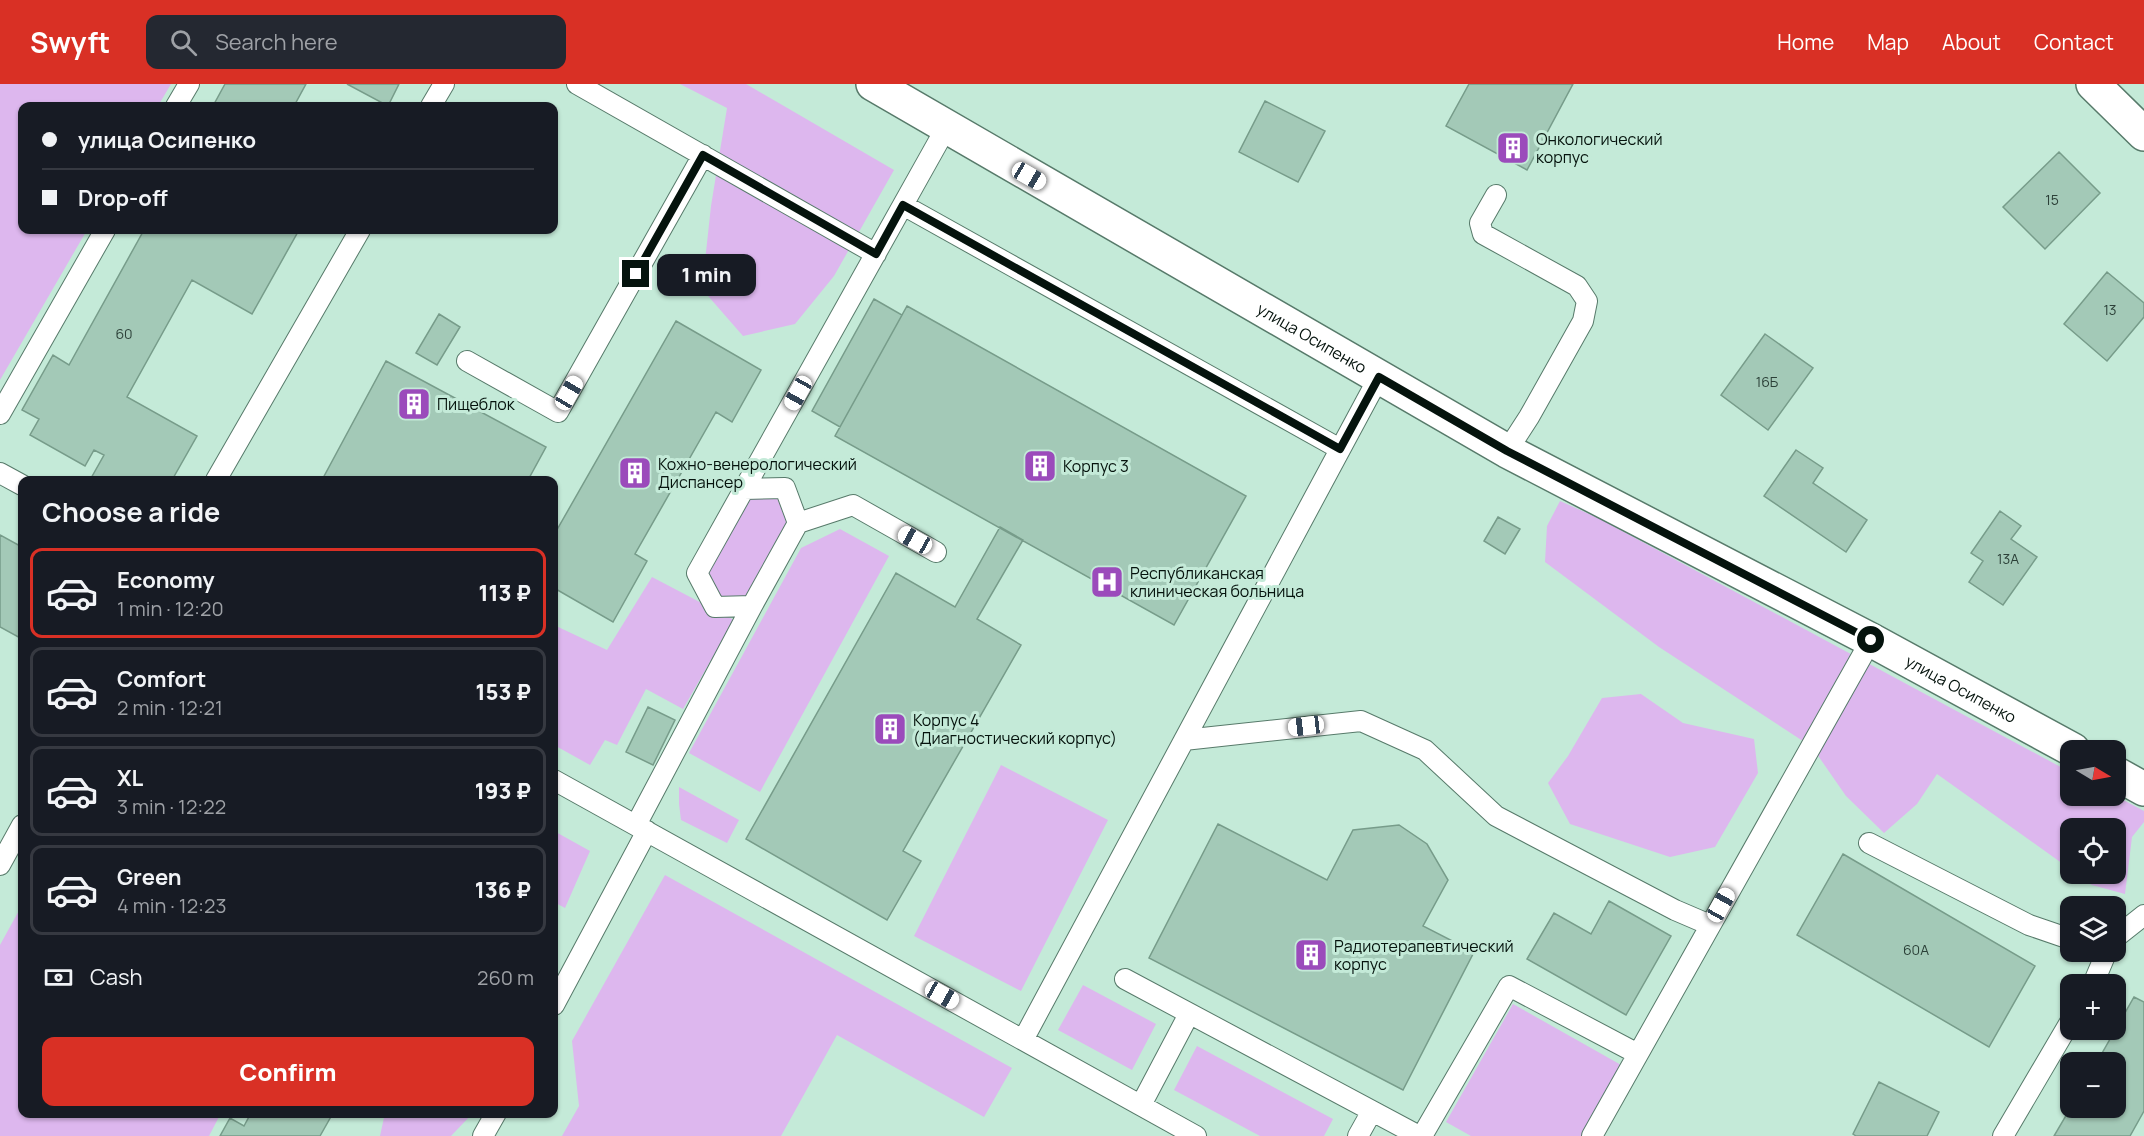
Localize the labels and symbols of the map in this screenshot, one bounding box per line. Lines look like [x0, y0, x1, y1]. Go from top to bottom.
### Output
place label: Онкологический корпус [1536, 128, 1663, 168]
building icon: Онкологический корпус [1495, 130, 1531, 166]
car [1009, 159, 1049, 193]
house number: 15 [2045, 190, 2059, 209]
callout: 1 min [657, 253, 756, 295]
route end [622, 260, 649, 287]
street label: улица Осипенко [1253, 298, 1371, 378]
house number: 13 [2103, 300, 2117, 319]
house number: 60 [115, 324, 133, 343]
house number: 16Б [1756, 372, 1779, 391]
car [552, 373, 586, 413]
car [781, 373, 815, 413]
building icon: Пищеблок [396, 386, 432, 422]
place label: Пищеблок [437, 393, 516, 415]
building icon: Корпус 3 [1022, 448, 1058, 484]
place label: Кожно-венерологический Диспансер [658, 453, 857, 493]
building icon: Кожно-венерологический Диспансер [617, 455, 653, 491]
place label: Корпус 3 [1063, 455, 1129, 477]
car [895, 523, 935, 557]
house number: 13А [1997, 549, 2019, 568]
place label: Республиканская клиническая больница [1130, 562, 1304, 602]
hospital icon: Республиканская клиническая больница [1089, 564, 1125, 600]
route start [1857, 626, 1884, 653]
street label: улица Осипенко [1901, 650, 2020, 728]
place label: Корпус 4 (Диагностический корпус) [913, 709, 1117, 749]
building icon: Корпус 4 (Диагностический корпус) [872, 711, 908, 747]
car [1287, 715, 1325, 737]
north arrow [2060, 740, 2126, 806]
car [1704, 885, 1738, 925]
place label: Радиотерапевтический корпус [1334, 935, 1514, 975]
building icon: Радиотерапевтический корпус [1293, 937, 1329, 973]
house number: 60А [1903, 940, 1929, 959]
car [922, 978, 962, 1012]

